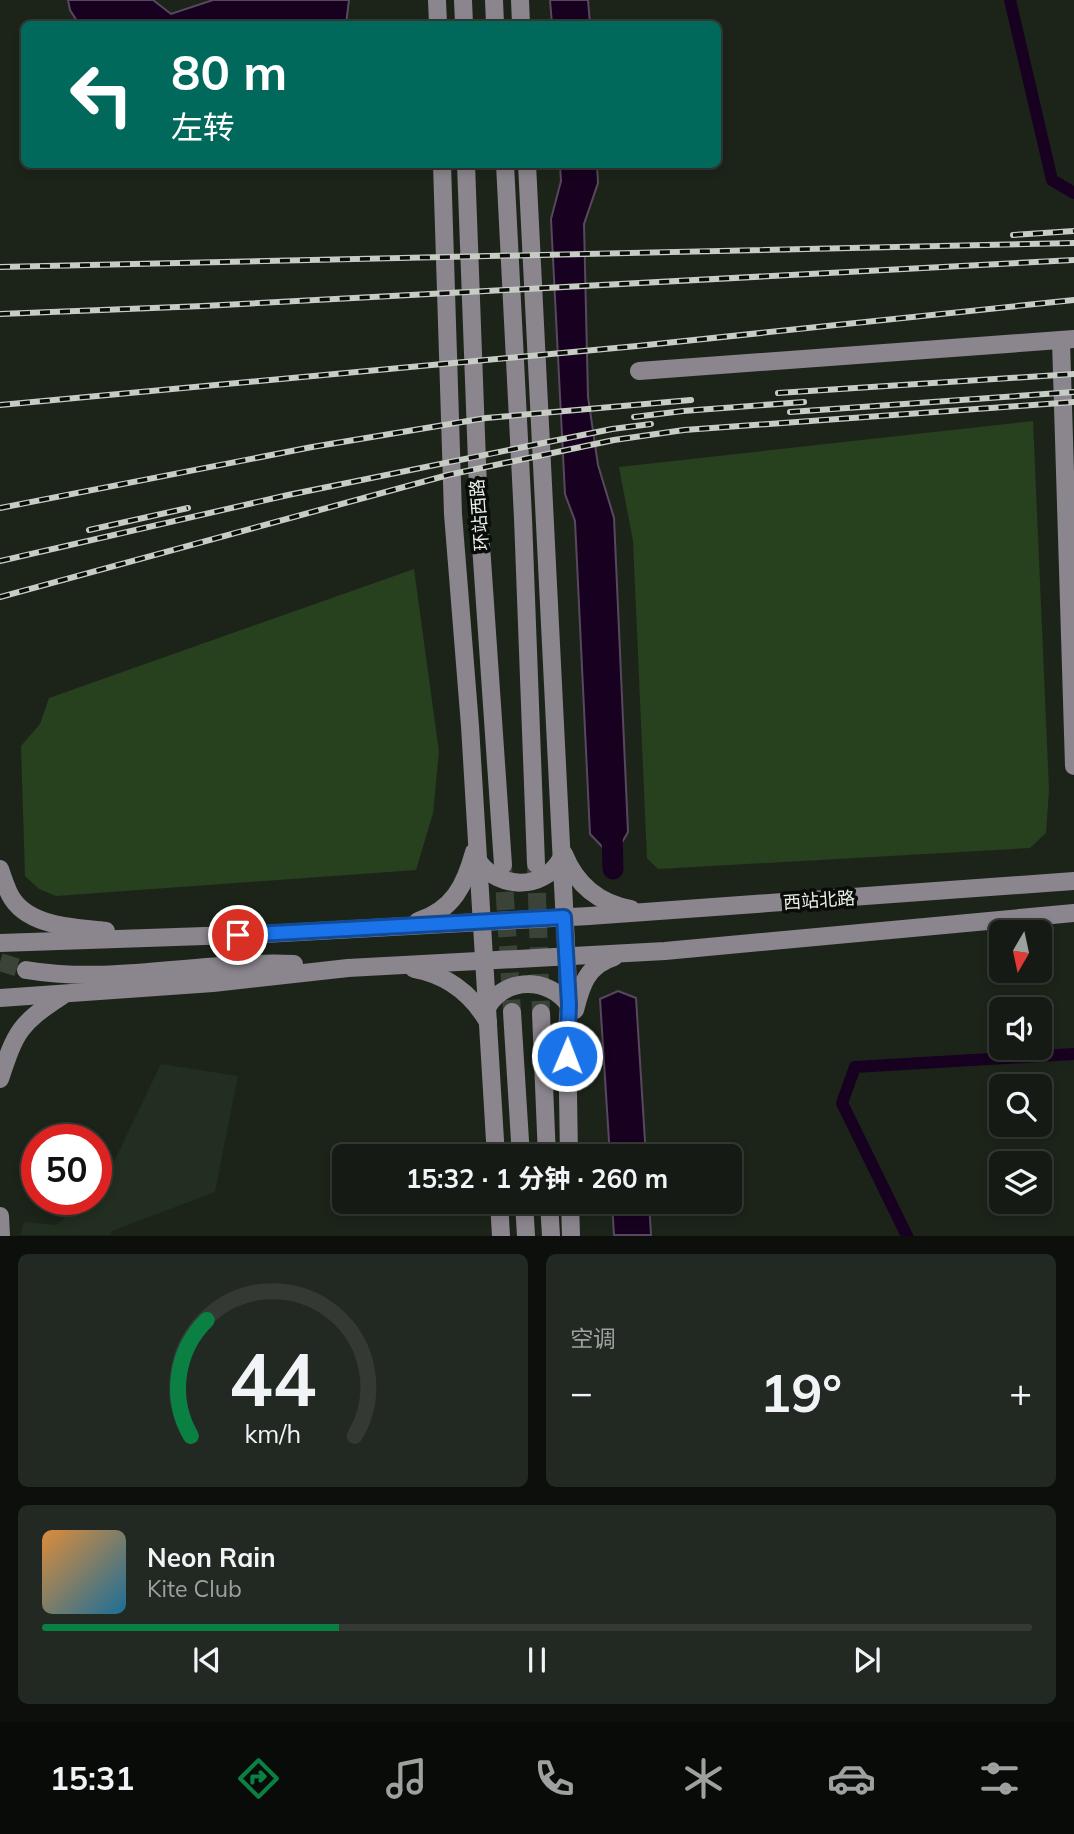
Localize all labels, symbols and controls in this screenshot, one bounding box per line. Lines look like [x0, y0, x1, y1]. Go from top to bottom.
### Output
text: 80 m [171, 41, 287, 102]
icon: left [56, 49, 147, 140]
text: 左转 [171, 107, 235, 147]
street label: 环站西路 [465, 478, 493, 552]
street label: 西站北路 [782, 886, 856, 914]
pin [208, 905, 268, 965]
icon: arrive [219, 916, 257, 954]
north arrow [989, 920, 1052, 984]
map controls [989, 920, 1052, 1214]
button: sound [989, 997, 1052, 1060]
position arrow [530, 1019, 604, 1093]
button: search [989, 1074, 1052, 1137]
speed limit sign: 50 [21, 1124, 112, 1215]
button: layers [989, 1151, 1052, 1214]
text: 15:32 · 1 分钟 · 260 m [406, 1162, 668, 1195]
text: 空调 [570, 1324, 616, 1353]
text: 44 [229, 1334, 317, 1425]
text: 19° [760, 1360, 842, 1425]
text: − [570, 1368, 593, 1416]
text: + [1009, 1368, 1032, 1416]
text: km/h [245, 1418, 301, 1449]
text: Neon Rain [147, 1541, 276, 1574]
text: Kite Club [147, 1574, 242, 1603]
icon: previous [188, 1641, 226, 1679]
icon: pause [518, 1641, 556, 1679]
icon: next [848, 1641, 886, 1679]
icon: directions [234, 1754, 283, 1803]
icon: music [382, 1754, 431, 1803]
icon: phone [530, 1754, 579, 1803]
icon: climate [679, 1754, 728, 1803]
icon: car [827, 1754, 876, 1803]
icon: filters [975, 1754, 1024, 1803]
text: 15:31 [50, 1758, 134, 1798]

